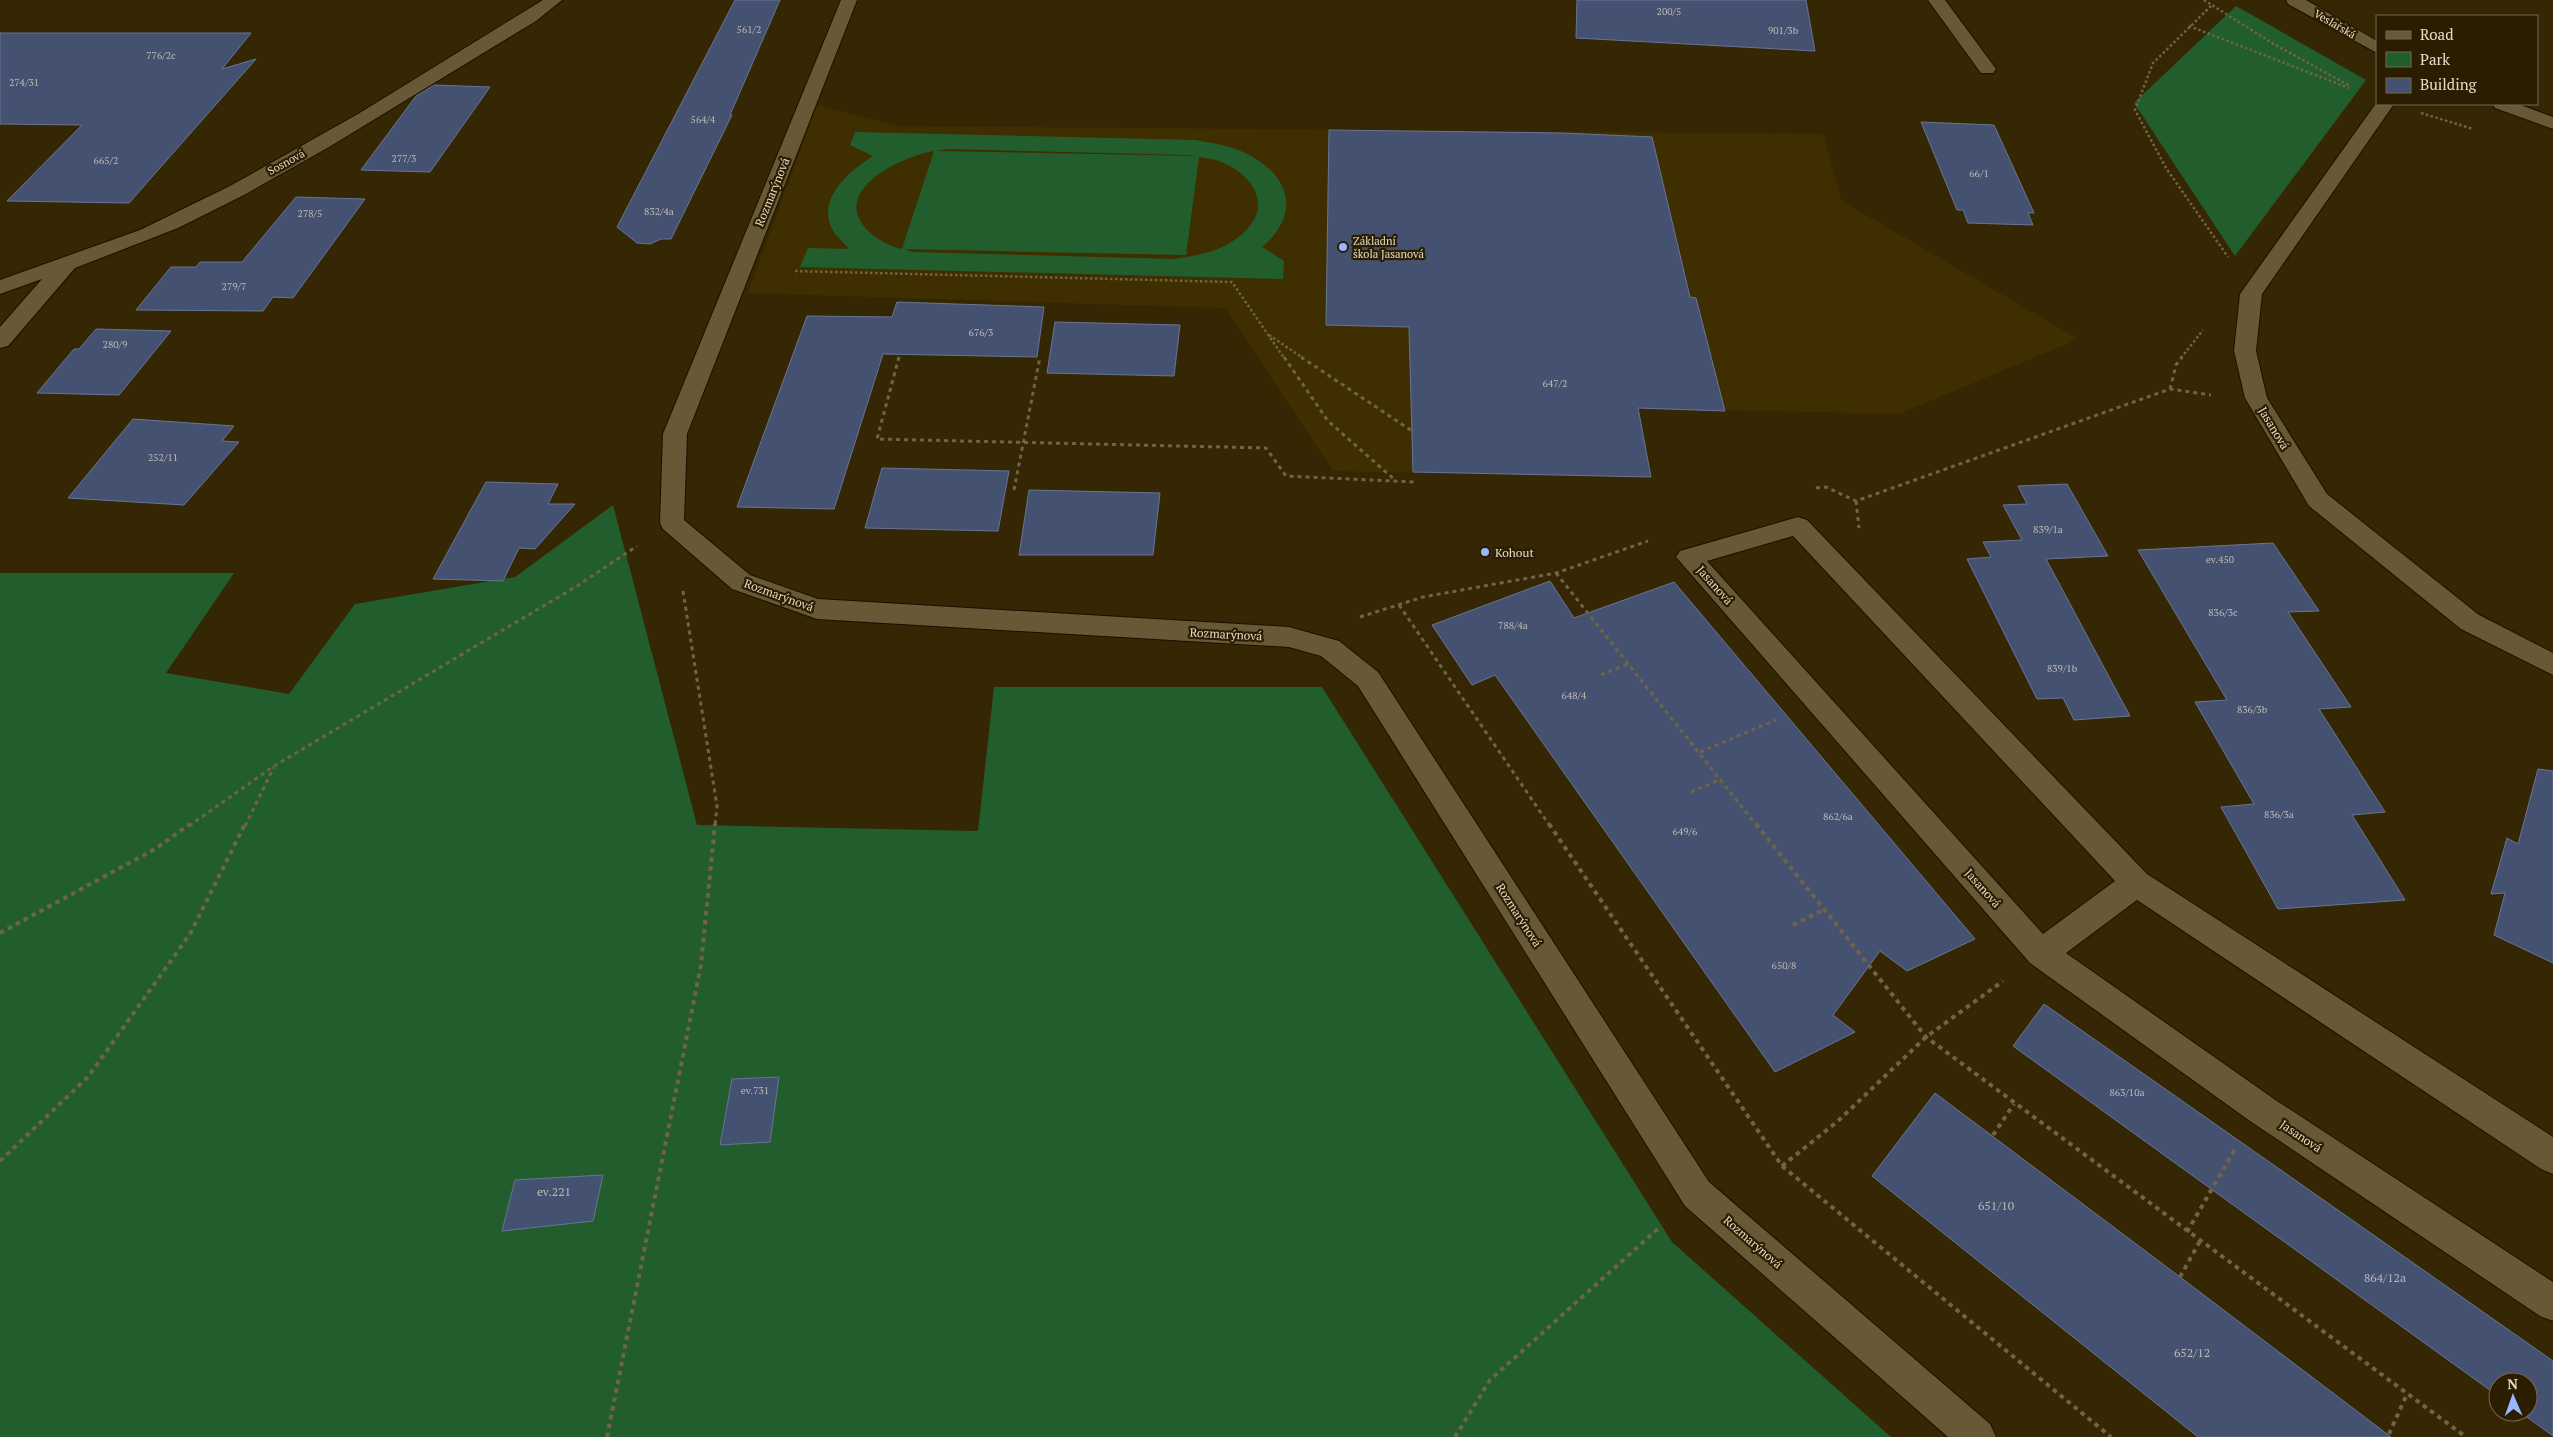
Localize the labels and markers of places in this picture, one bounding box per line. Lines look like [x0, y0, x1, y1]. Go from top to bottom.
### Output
place label: Základní škola Jasanová [1353, 234, 1425, 261]
marker: Základní škola Jasanová [1337, 241, 1349, 253]
place label: Kohout [1495, 545, 1534, 560]
marker: Kohout [1479, 546, 1491, 558]

